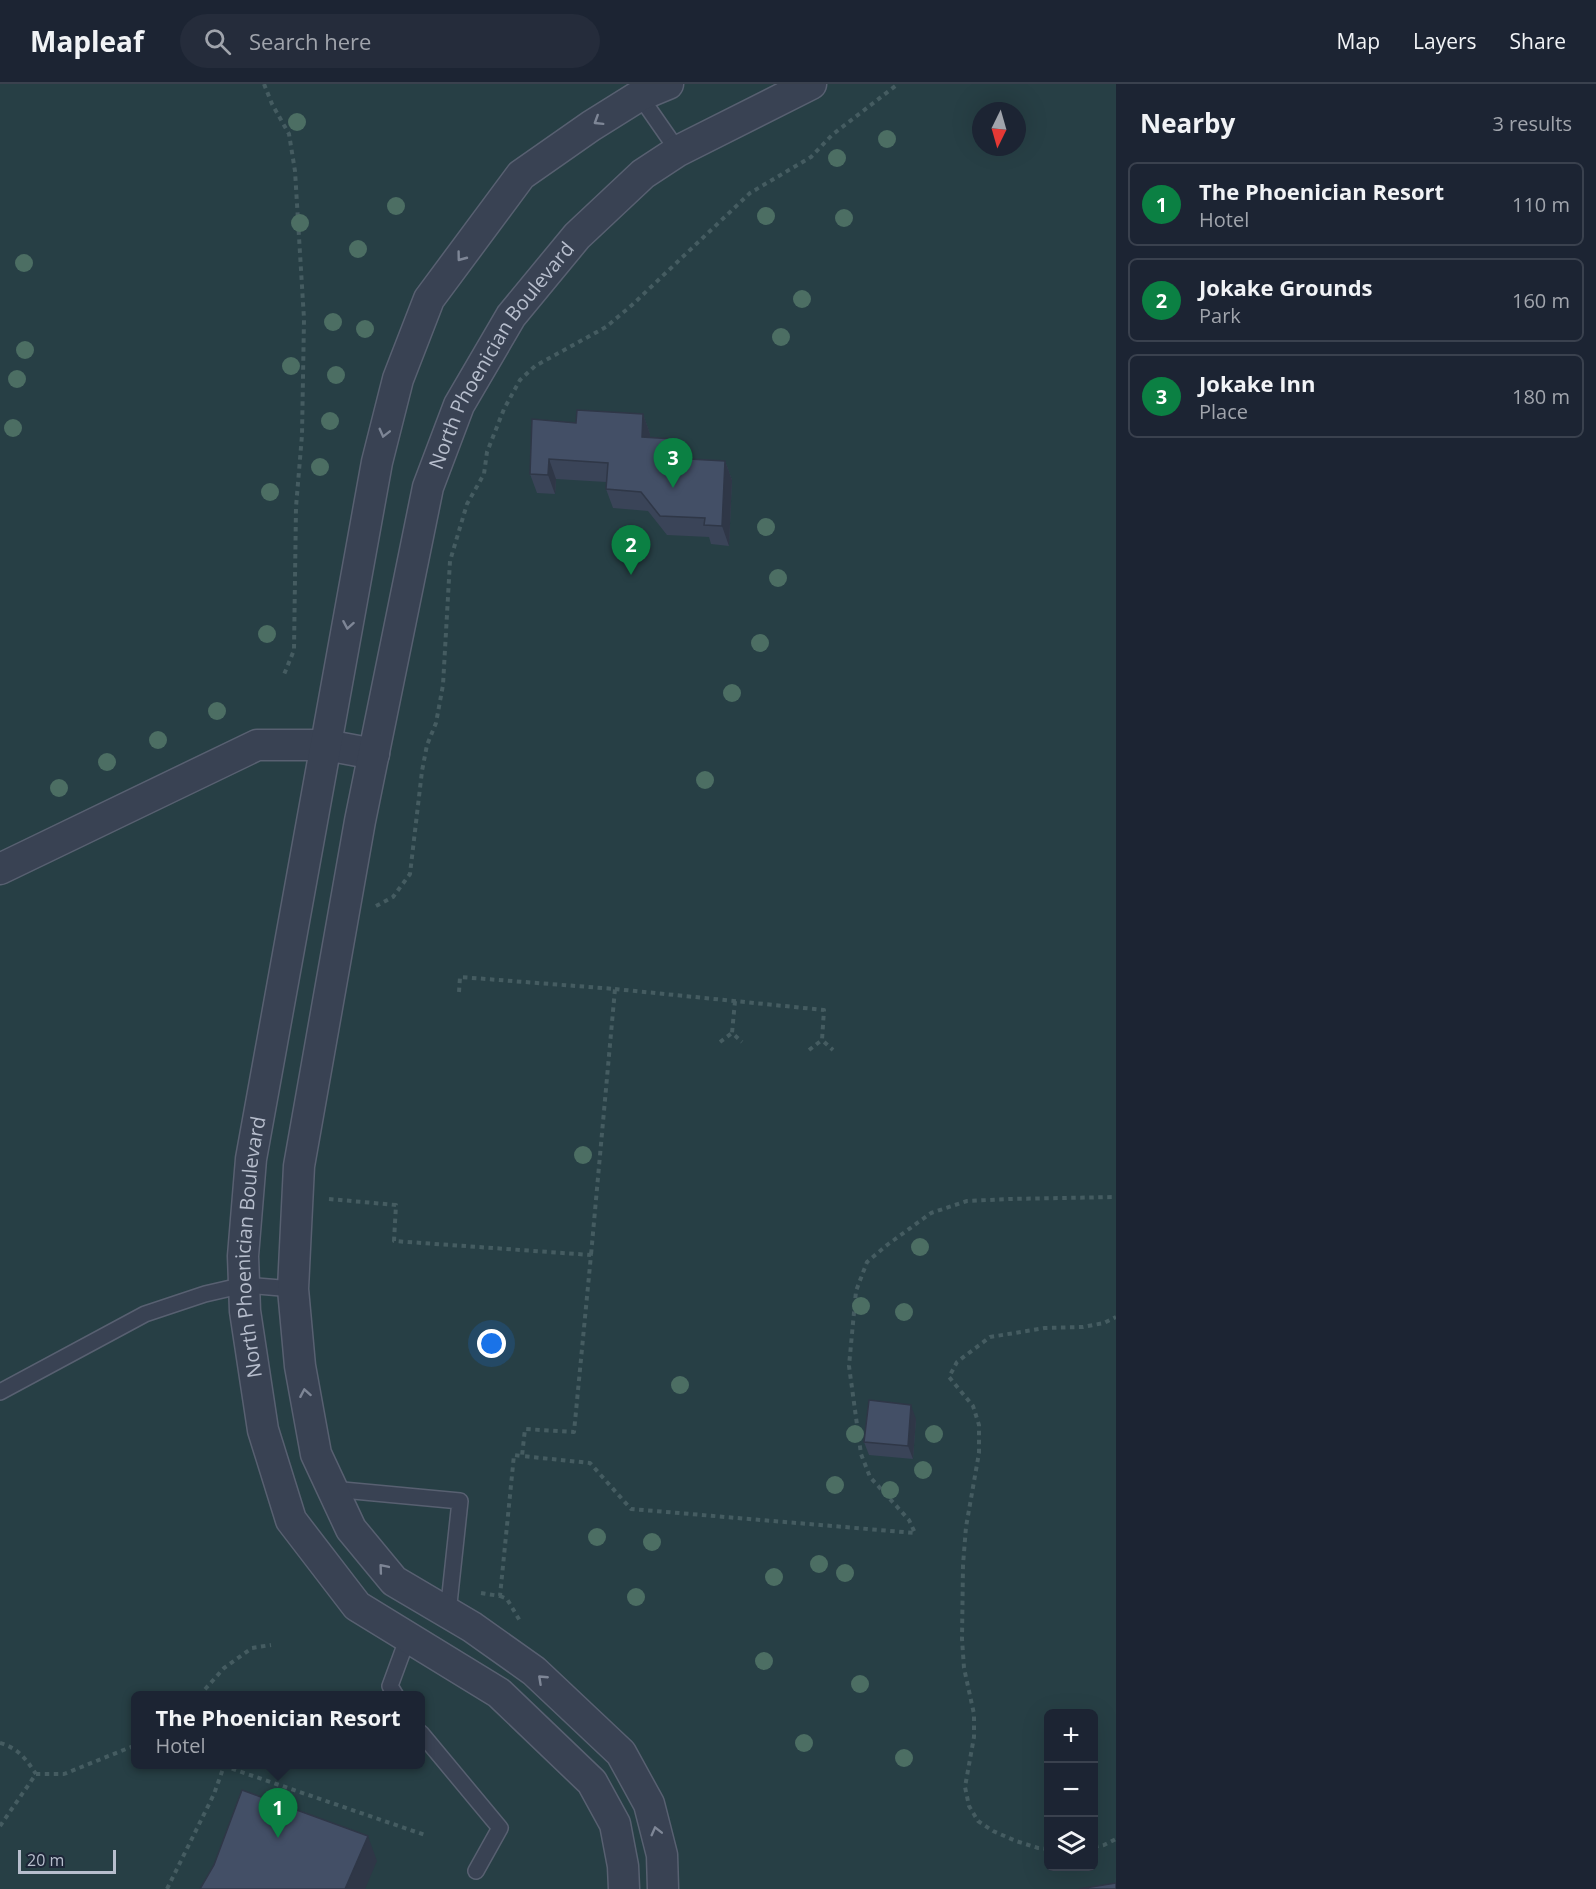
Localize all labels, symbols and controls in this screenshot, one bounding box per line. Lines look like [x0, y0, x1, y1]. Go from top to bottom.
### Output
search box [180, 14, 600, 68]
text: Mapleaf [30, 22, 144, 60]
icon: search [201, 25, 234, 58]
text: Search here [249, 26, 371, 56]
text: Map [1337, 27, 1380, 55]
text: Layers [1413, 27, 1477, 55]
text: Share [1510, 27, 1566, 55]
north arrow [972, 102, 1026, 156]
text: Nearby [1140, 105, 1235, 141]
text: 3 results [1492, 110, 1572, 137]
one-way arrow [594, 114, 604, 126]
text: The Phoenician Resort [1199, 176, 1444, 206]
text: 1 [1156, 191, 1167, 218]
text: 110 m [1512, 191, 1570, 218]
text: Hotel [1199, 206, 1249, 233]
street label: North Phoenician Boulevard [422, 236, 580, 473]
one-way arrow [457, 250, 468, 261]
text: Jokake Grounds [1199, 272, 1373, 302]
text: 2 [1156, 287, 1167, 314]
text: 160 m [1512, 287, 1570, 314]
text: Park [1199, 302, 1241, 329]
text: Jokake Inn [1199, 368, 1315, 398]
text: 3 [1156, 383, 1167, 410]
text: 180 m [1512, 383, 1570, 410]
text: Place [1199, 398, 1248, 425]
one-way arrow [379, 428, 391, 438]
pin: 3 [654, 438, 692, 488]
pin: 2 [612, 526, 650, 575]
one-way arrow [342, 620, 355, 630]
street label: North Phoenician Boulevard [229, 1114, 271, 1380]
your location [477, 1329, 506, 1358]
one-way arrow [299, 1388, 312, 1398]
one-way arrow [379, 1564, 390, 1575]
one-way arrow [538, 1675, 549, 1686]
popup [131, 1691, 425, 1769]
text: The Phoenician Resort [155, 1702, 401, 1732]
map controls [1044, 1709, 1098, 1871]
button: + [1044, 1709, 1098, 1763]
text: Hotel [155, 1732, 206, 1759]
button: − [1044, 1763, 1098, 1817]
pin: 1 [258, 1788, 298, 1838]
button: layers [1044, 1817, 1098, 1871]
one-way arrow [651, 1826, 664, 1836]
scale bar [18, 1847, 116, 1874]
text: 20 m [27, 1849, 64, 1871]

